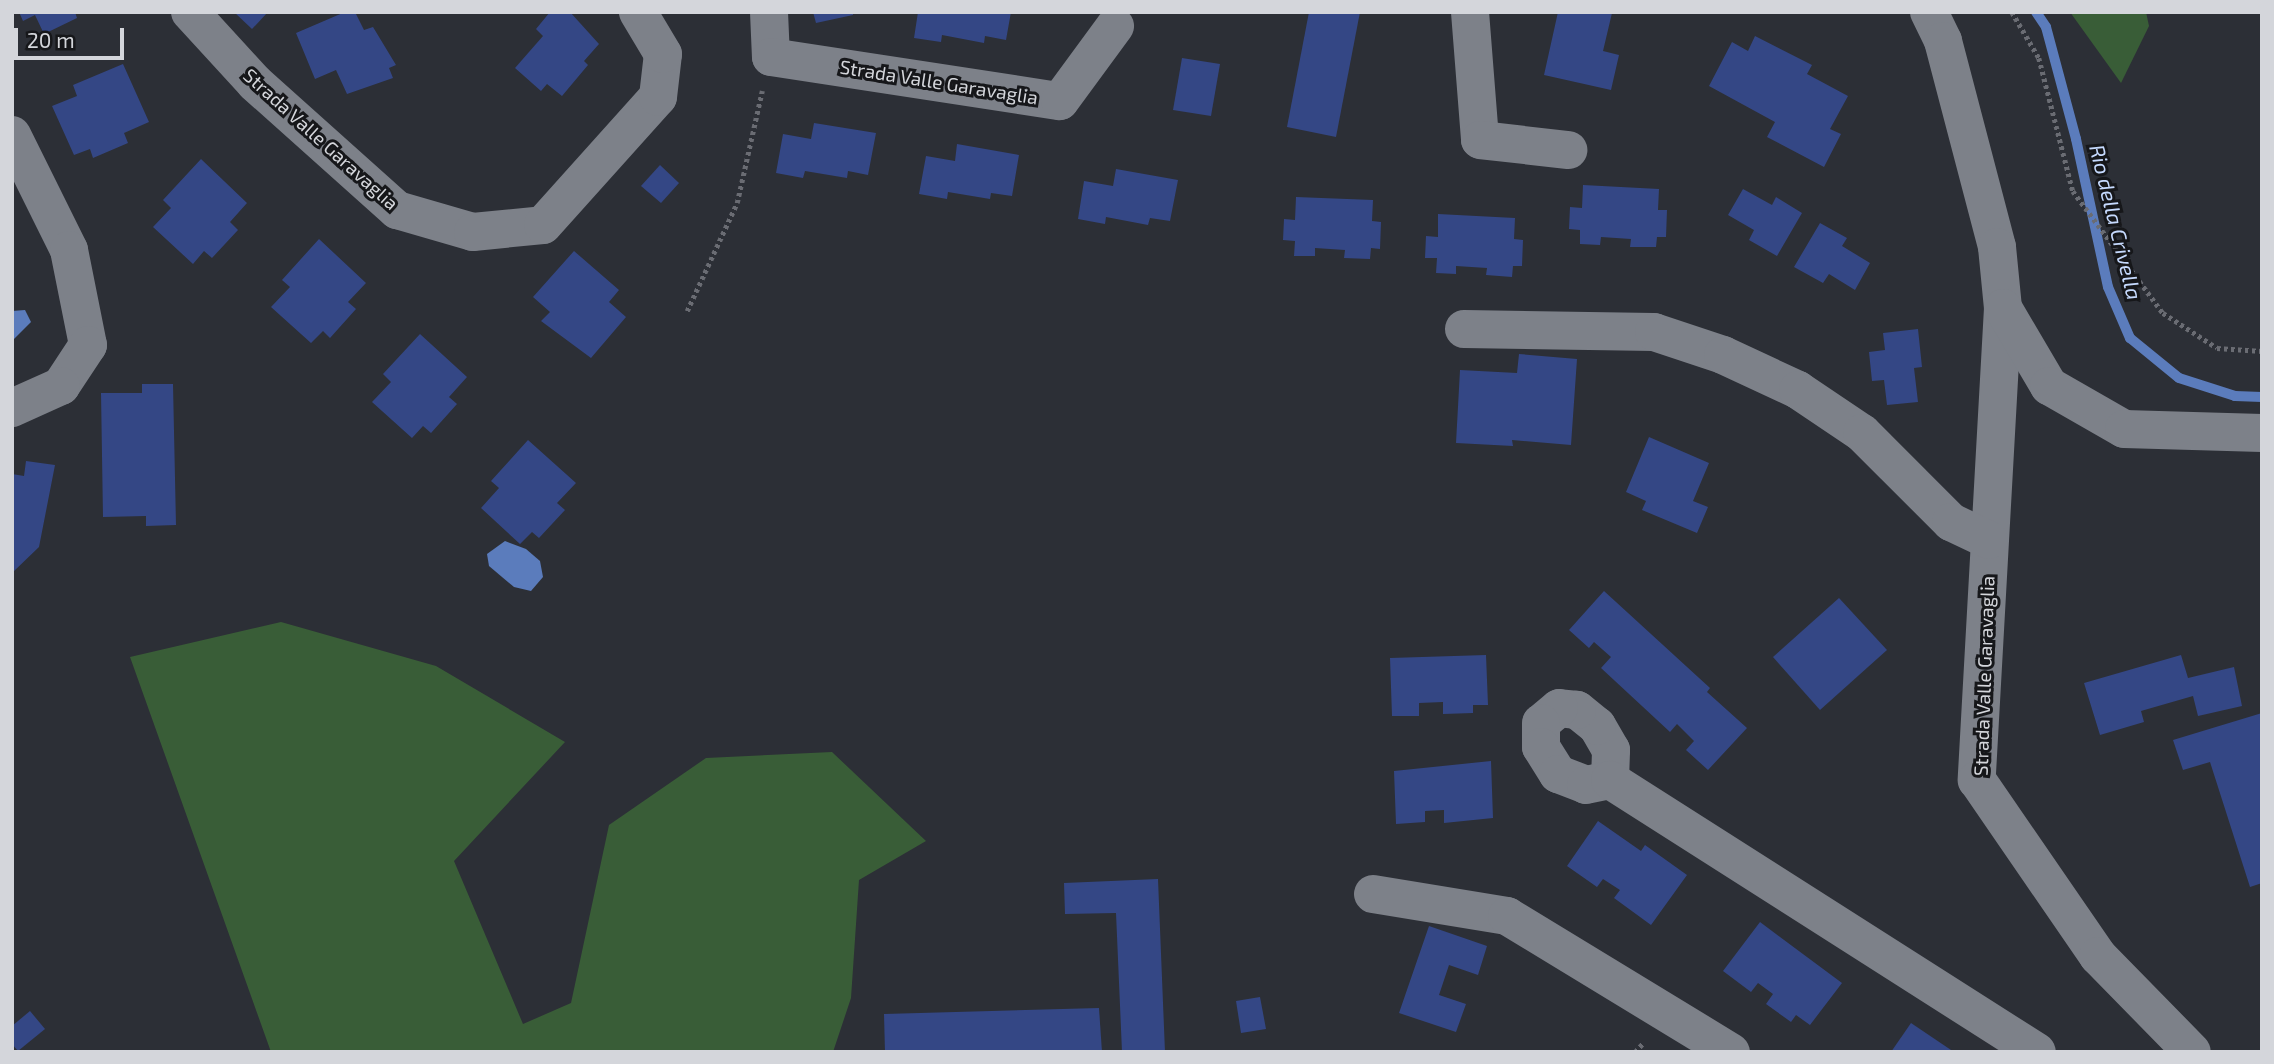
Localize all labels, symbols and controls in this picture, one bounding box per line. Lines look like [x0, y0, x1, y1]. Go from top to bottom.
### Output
scale bar [18, 14, 128, 58]
text: 20 m [27, 27, 75, 52]
street label: Strada Valle Garavaglia [838, 55, 1040, 109]
street label: Strada Valle Garavaglia [239, 63, 403, 215]
water label: Rio della Crivella [2085, 142, 2147, 302]
street label: Strada Valle Garavaglia [1969, 575, 1999, 777]

